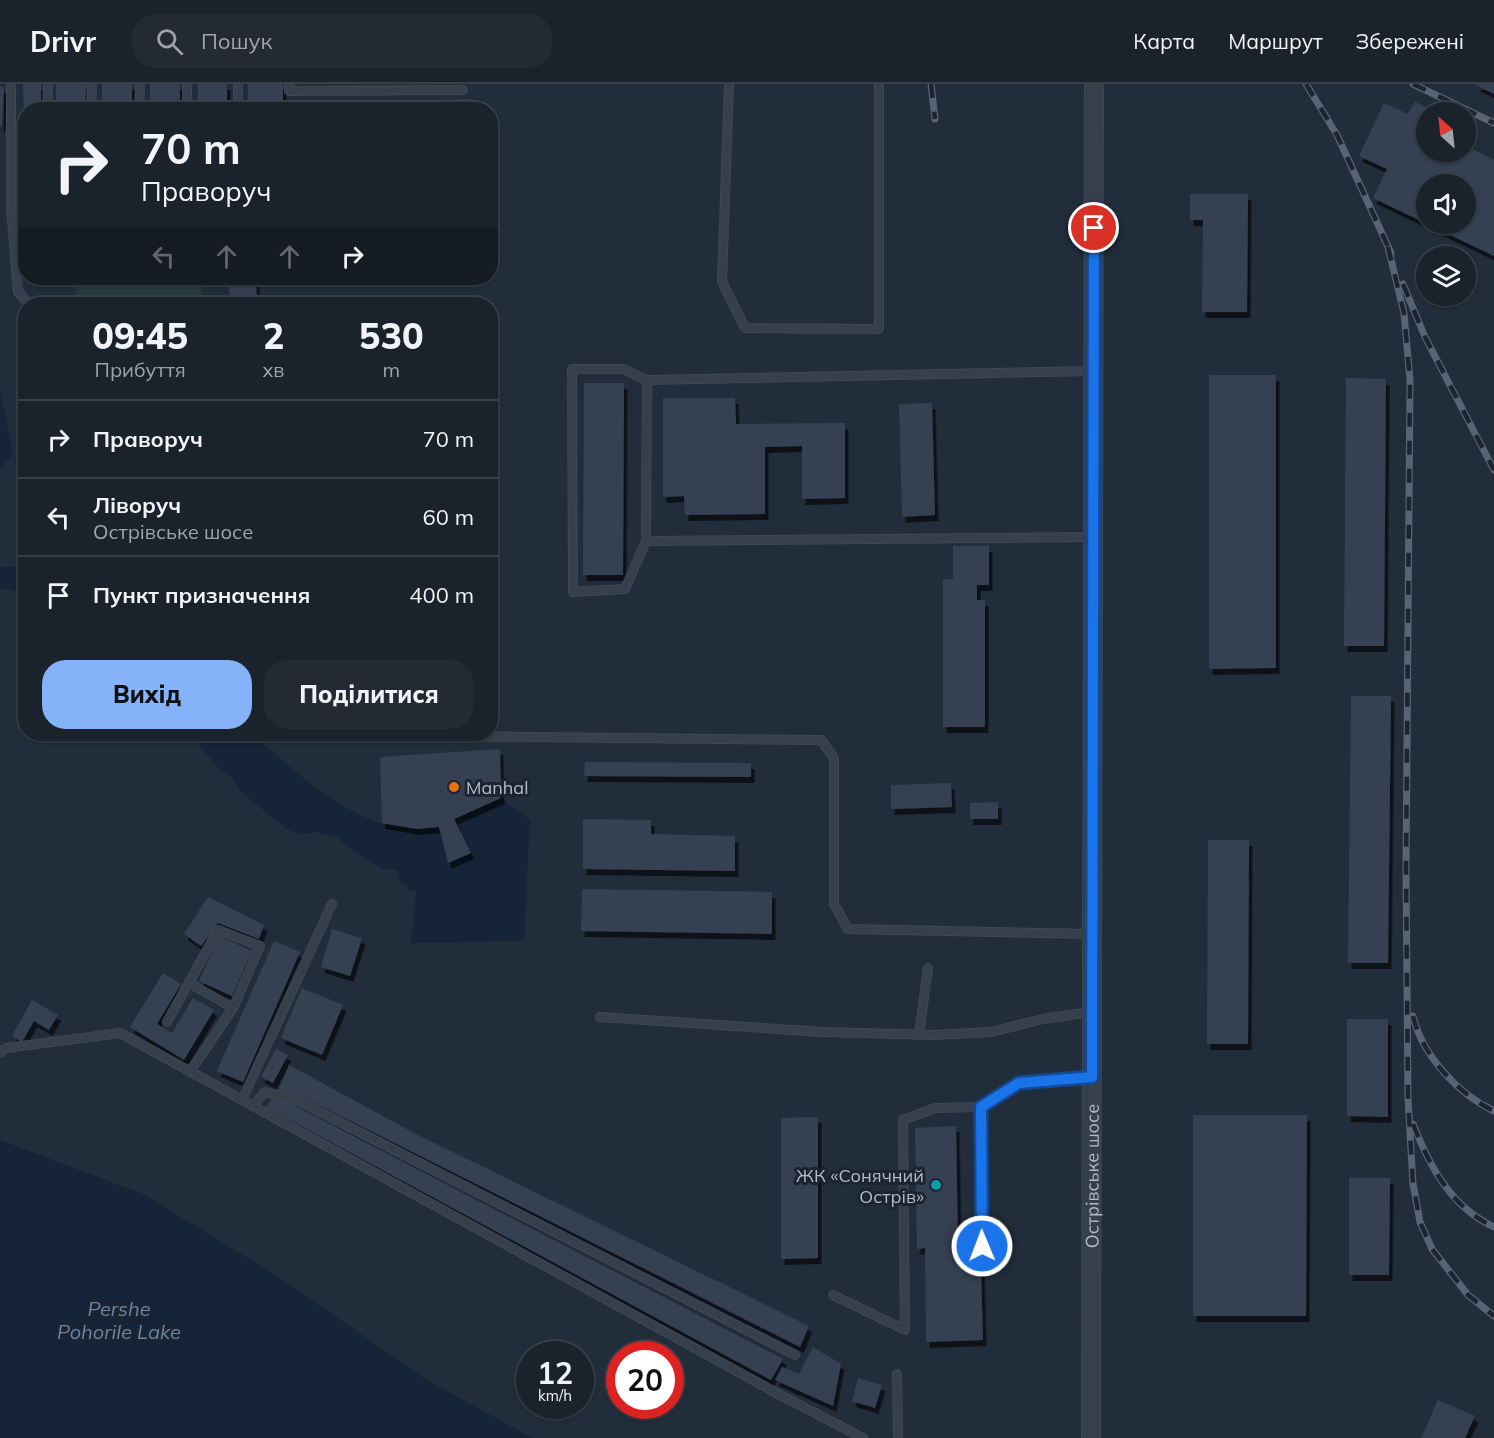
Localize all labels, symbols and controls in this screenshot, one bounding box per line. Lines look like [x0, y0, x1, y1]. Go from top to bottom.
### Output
search box [132, 14, 552, 68]
text: Drivr [30, 24, 96, 59]
icon: search [153, 25, 186, 58]
text: Пошук [201, 27, 272, 55]
text: Карта [1133, 28, 1195, 54]
text: Маршрут [1228, 28, 1323, 54]
text: Збережені [1356, 28, 1464, 54]
north arrow [1416, 102, 1476, 162]
map controls [1416, 102, 1476, 306]
text: 70 m [141, 122, 241, 175]
icon: right [42, 126, 120, 204]
text: Праворуч [141, 174, 271, 208]
button: sound [1416, 174, 1476, 234]
pin [1068, 202, 1119, 253]
icon: arrive [1077, 211, 1110, 244]
icon: left [147, 240, 180, 273]
icon: ahead [210, 240, 243, 273]
icon: ahead [273, 240, 306, 273]
icon: right [336, 240, 369, 273]
button: layers [1416, 246, 1476, 306]
text: 09:45 [92, 313, 188, 358]
text: 2 [263, 313, 284, 358]
text: 530 [359, 313, 424, 358]
text: Прибуття [95, 357, 186, 382]
text: хв [262, 357, 285, 382]
text: m [382, 357, 400, 382]
icon: right [42, 423, 75, 456]
text: Праворуч [93, 425, 203, 453]
text: 70 m [423, 425, 474, 453]
text: Ліворуч [93, 491, 181, 519]
icon: left [42, 501, 75, 534]
text: 60 m [423, 503, 474, 531]
text: Острівське шосе [93, 519, 253, 544]
icon: arrive [42, 579, 75, 612]
text: Пункт призначення [93, 581, 310, 609]
text: 400 m [409, 581, 474, 609]
button: Вихід [42, 660, 252, 729]
button: Поділитися [264, 660, 474, 729]
place label: Manhal [466, 776, 528, 799]
marker: Manhal [447, 780, 461, 794]
street label: Острівське шосе [1080, 1104, 1103, 1248]
place label: ЖК «Сонячний Острів» [796, 1164, 924, 1208]
marker: ЖК «Сонячний Острів» [929, 1178, 943, 1192]
position arrow [950, 1214, 1014, 1278]
water label: Pershe Pohorile Lake [57, 1296, 181, 1344]
speed limit sign: 20 [606, 1341, 684, 1419]
text: 12 [537, 1354, 573, 1392]
text: km/h [538, 1386, 572, 1405]

